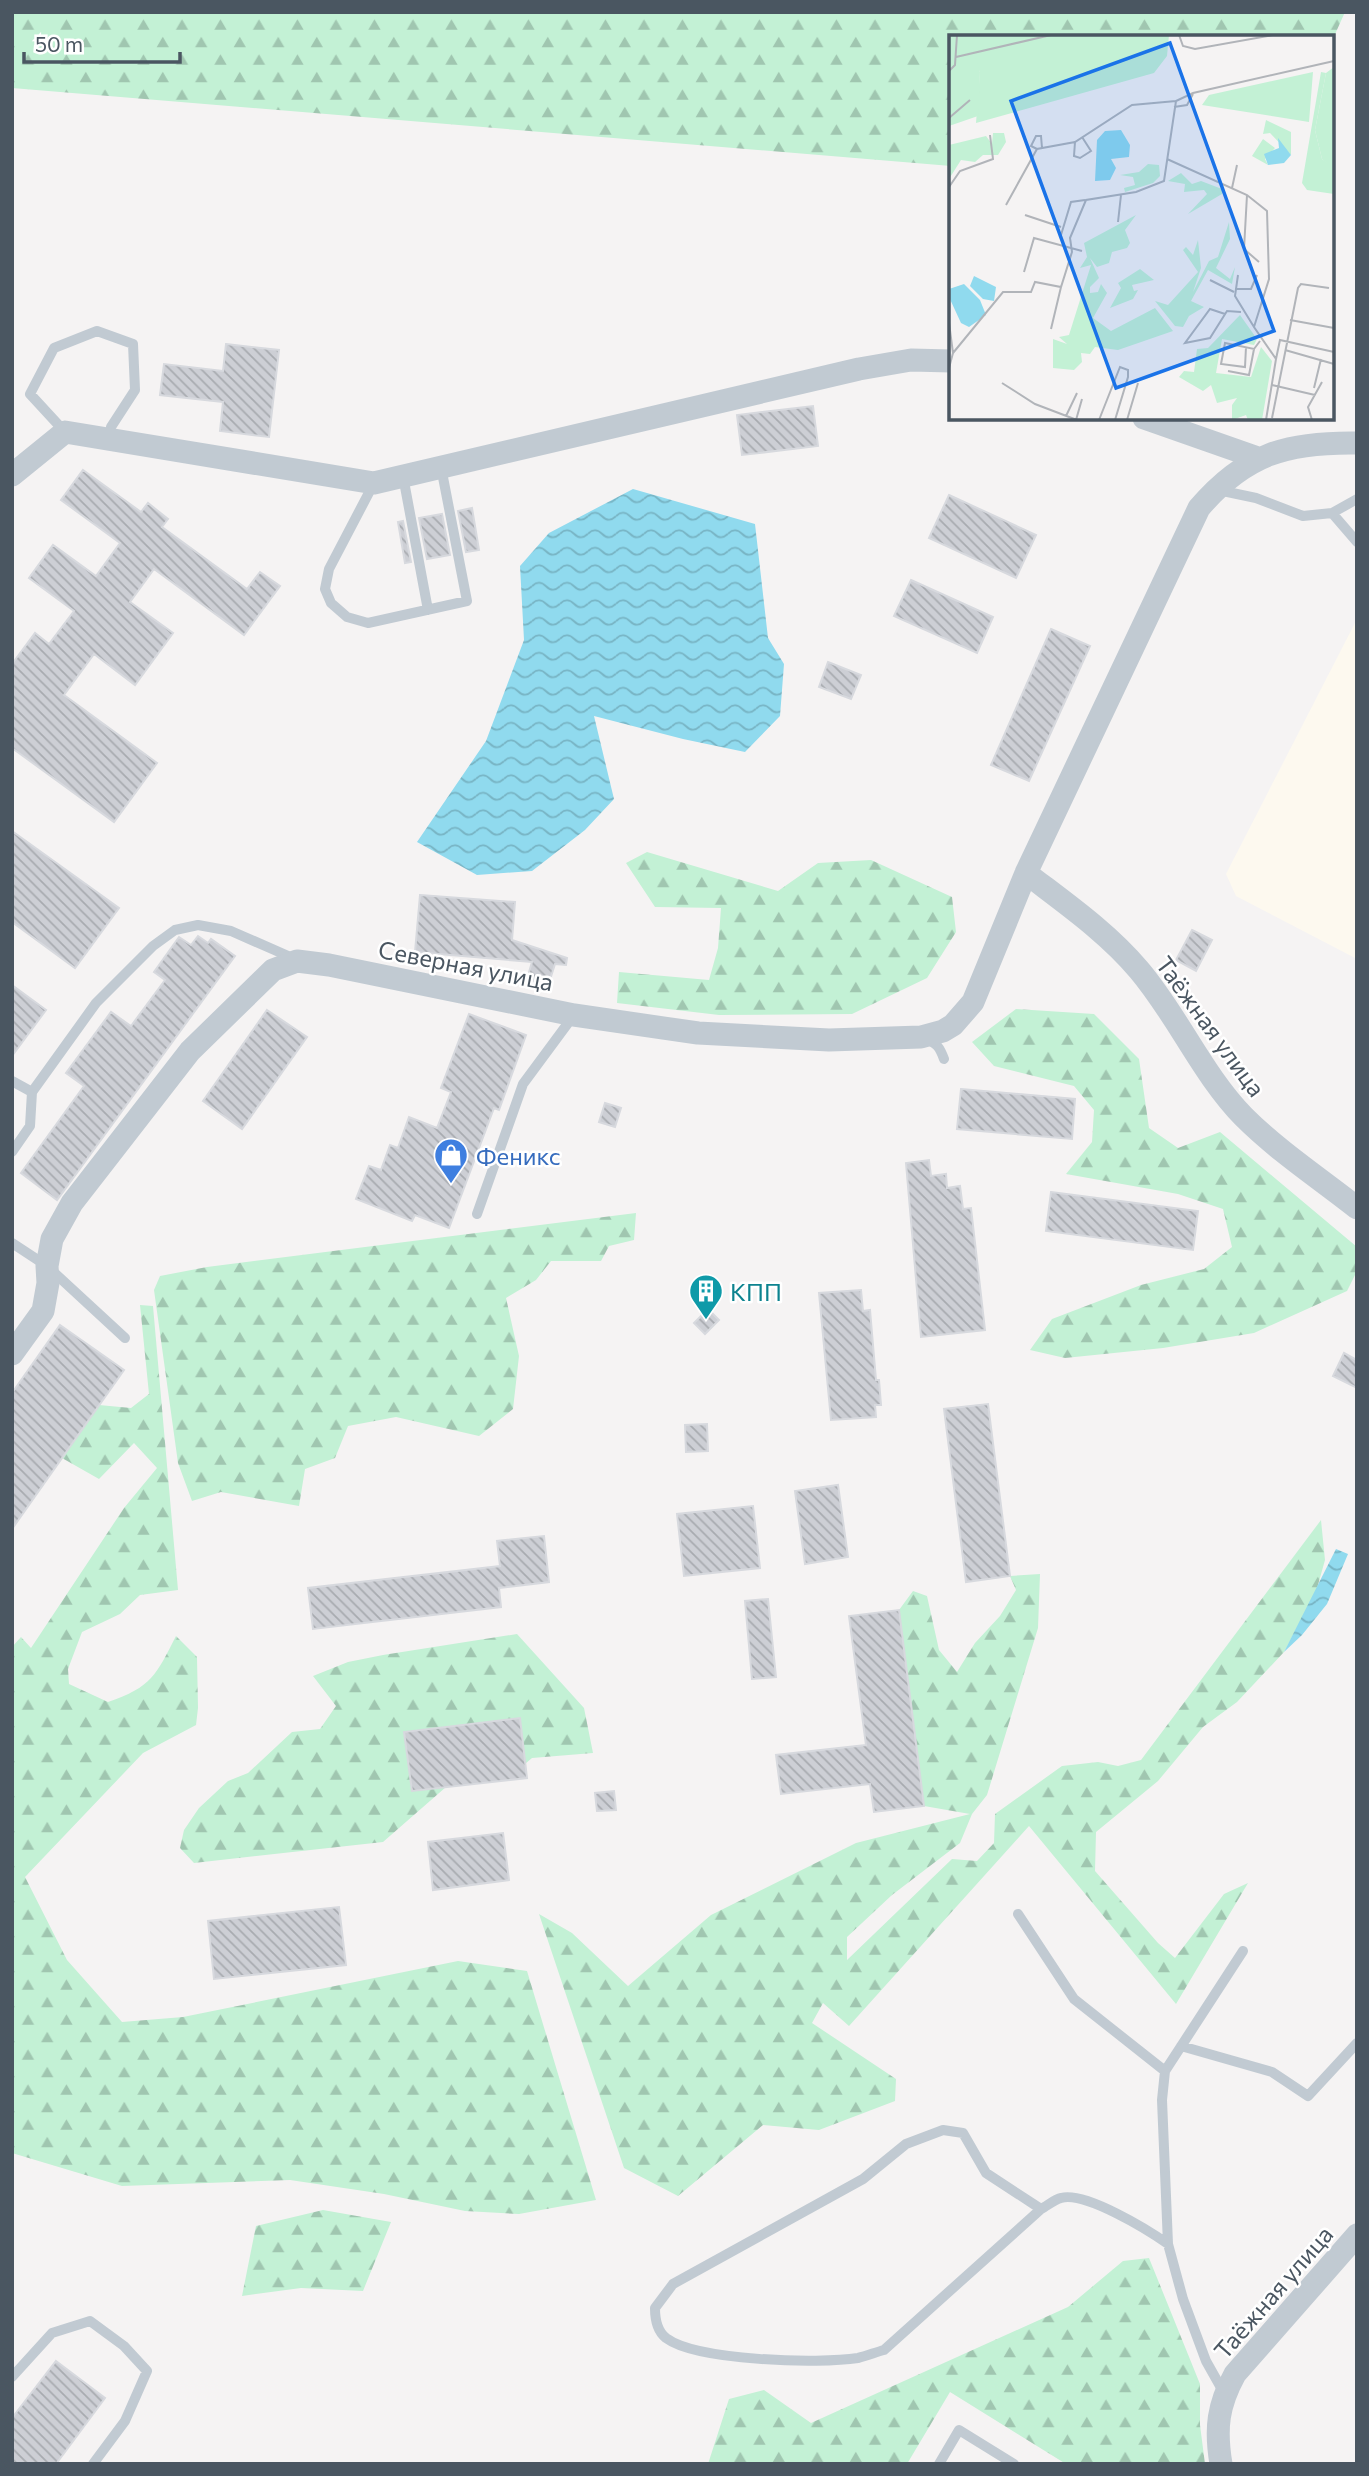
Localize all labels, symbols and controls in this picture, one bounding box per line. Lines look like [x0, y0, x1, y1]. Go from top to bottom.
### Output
scale bar [24, 21, 180, 65]
text: 50 m [35, 31, 83, 56]
inset map [949, 35, 1334, 420]
street label: Северная улица [376, 934, 556, 996]
street label: Таёжная улица [1150, 950, 1272, 1102]
shop icon: Феникс [432, 1136, 470, 1185]
place label: Феникс [476, 1141, 561, 1170]
building icon: КПП [687, 1272, 725, 1321]
place label: КПП [730, 1277, 782, 1306]
street label: Таёжная улица [1207, 2220, 1339, 2364]

